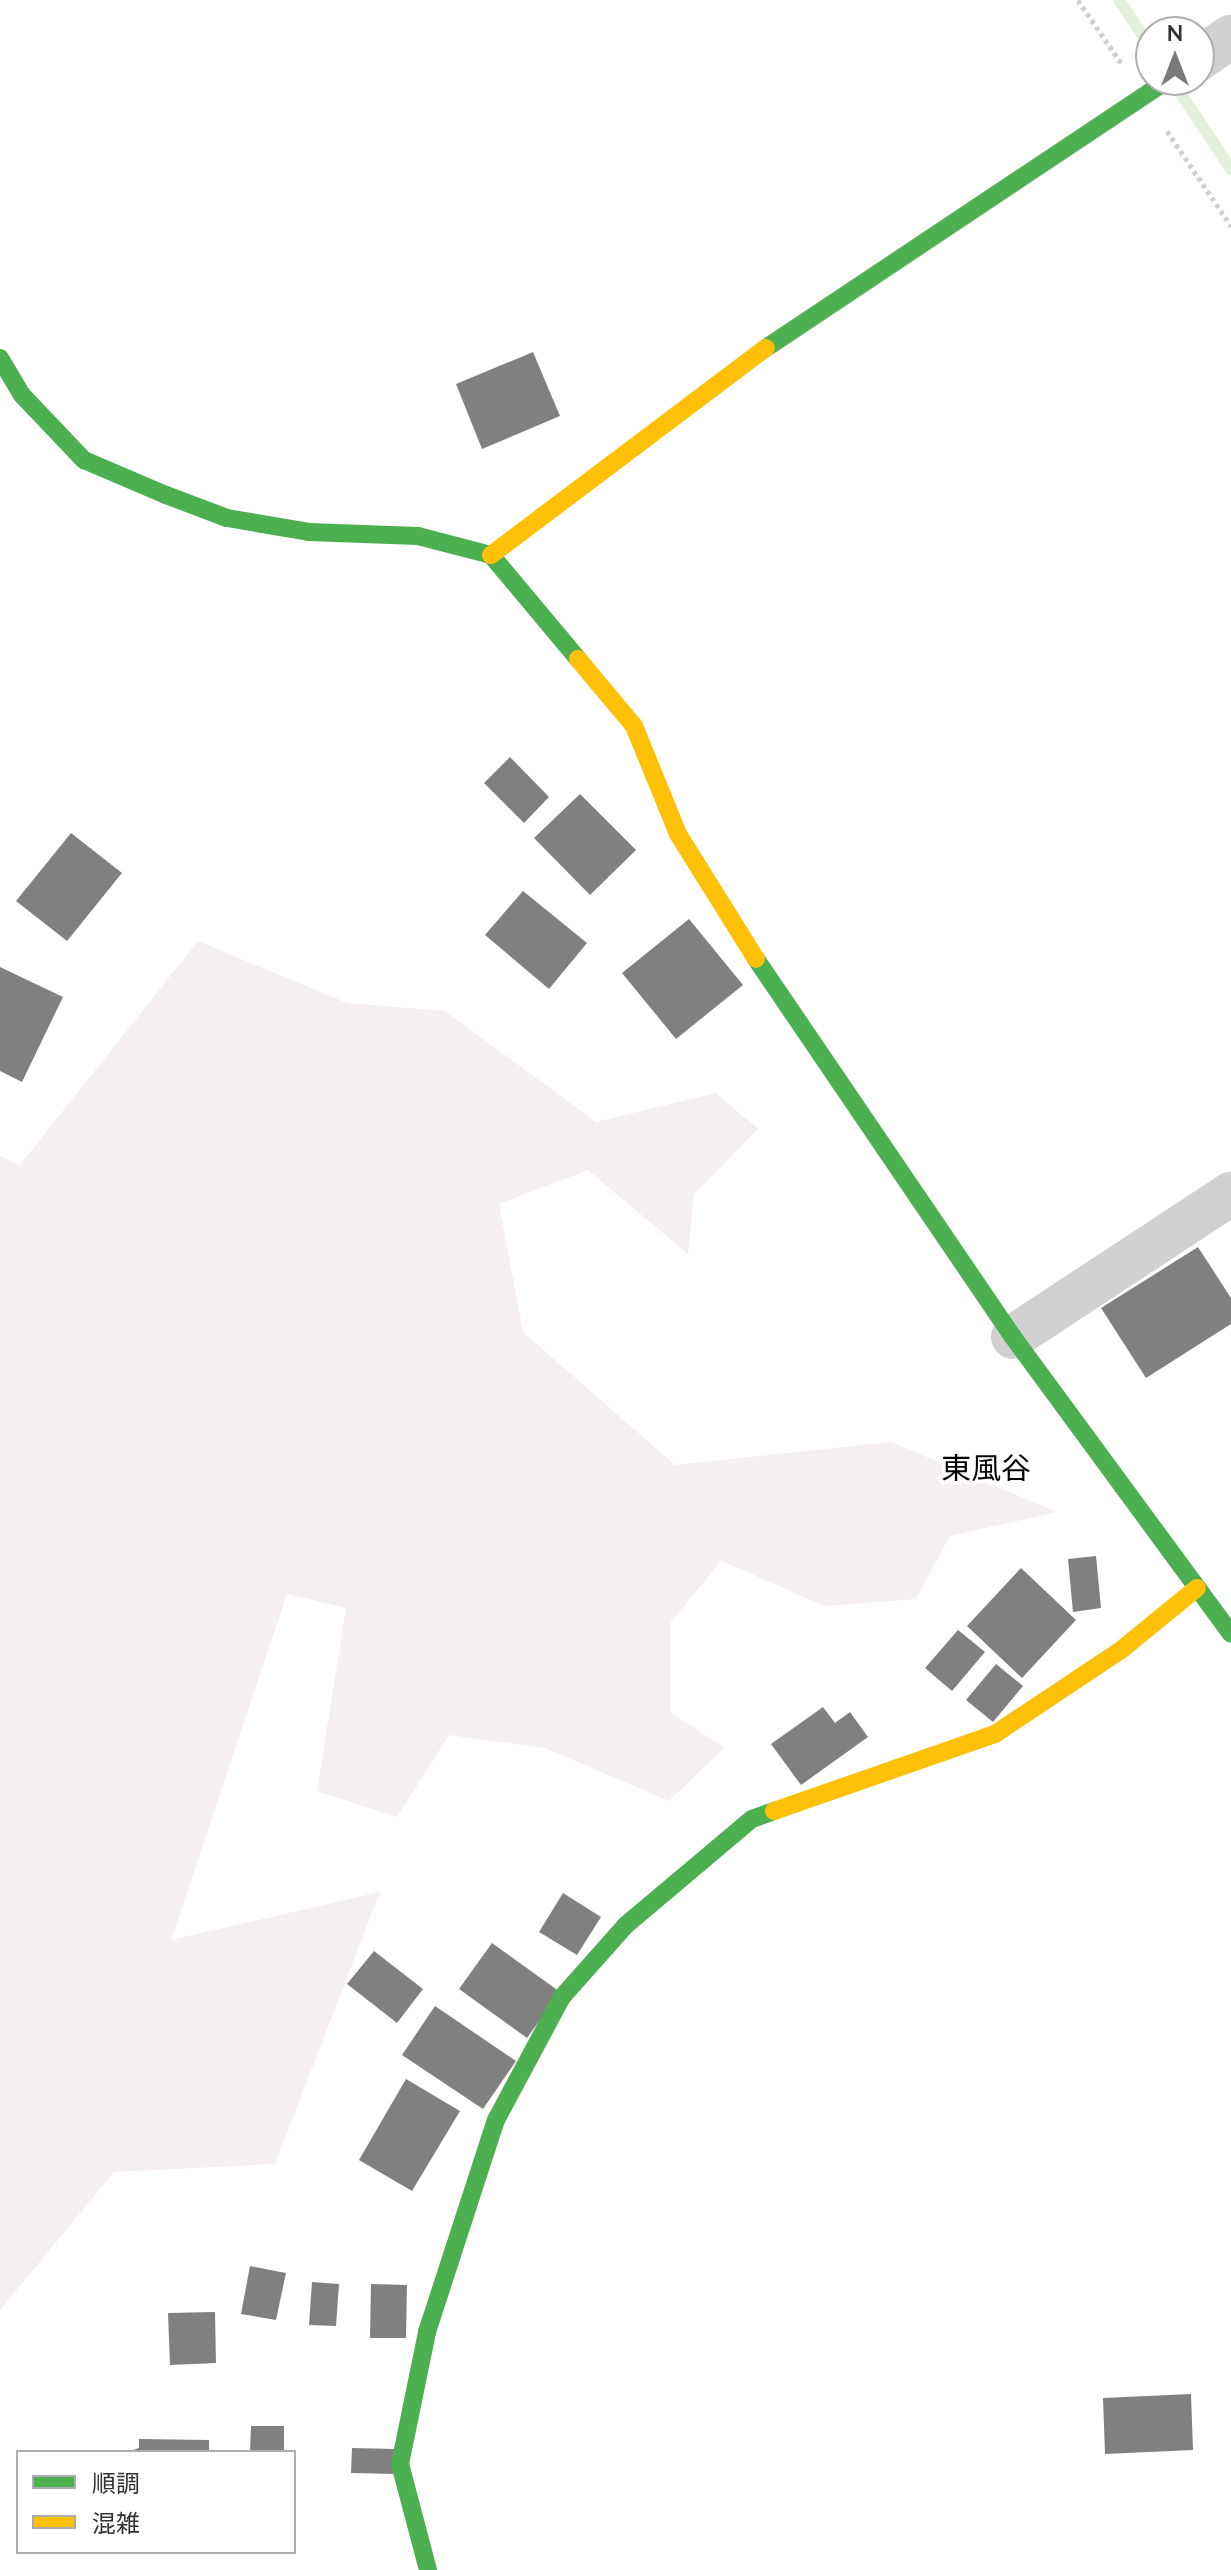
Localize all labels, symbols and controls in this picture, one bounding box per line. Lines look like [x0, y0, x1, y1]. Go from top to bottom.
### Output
north arrow [1135, 16, 1215, 96]
text: N [1167, 19, 1183, 49]
district label: 東風谷 [941, 1452, 1031, 1488]
legend [16, 2450, 296, 2554]
text: 順調 [92, 2468, 140, 2500]
text: 混雑 [92, 2508, 140, 2540]

